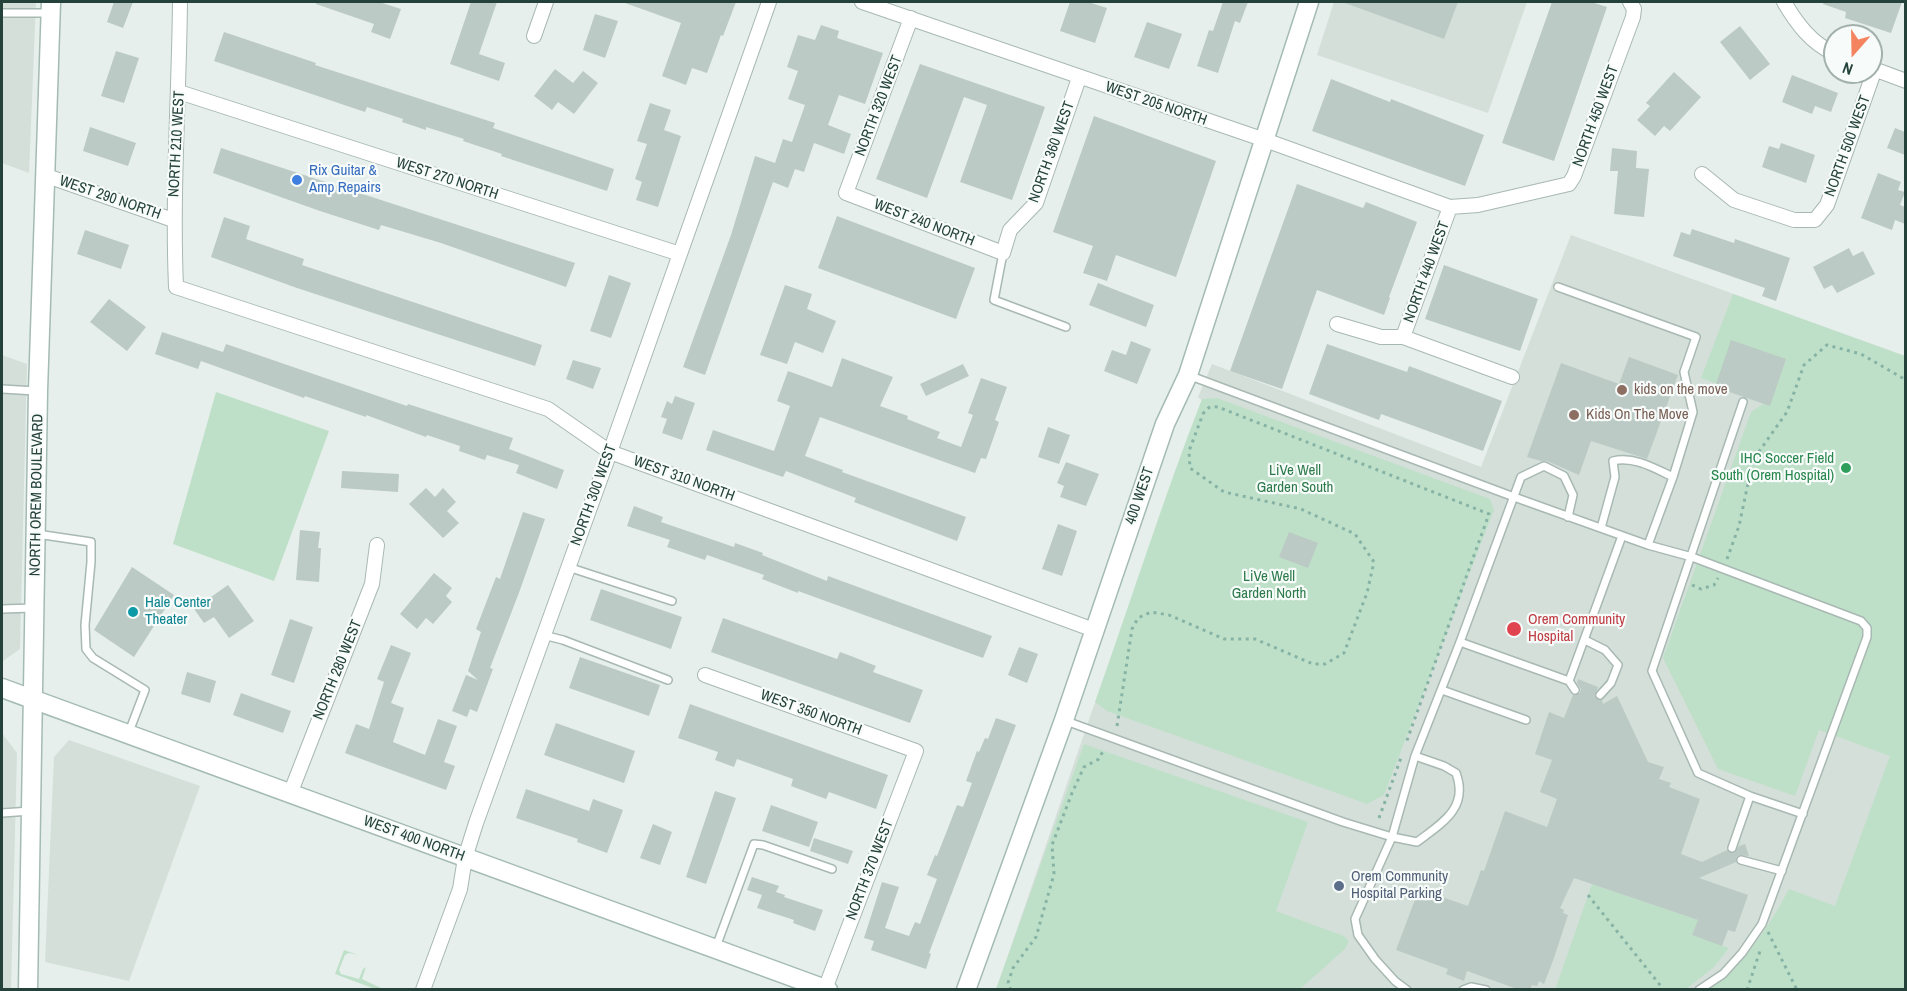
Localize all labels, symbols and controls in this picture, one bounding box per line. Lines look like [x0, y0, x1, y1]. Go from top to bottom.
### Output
north arrow [1823, 24, 1883, 84]
street label: NORTH 320 WEST [852, 53, 906, 159]
text: N [1839, 57, 1856, 81]
street label: NORTH 450 WEST [1569, 63, 1623, 169]
street label: WEST 205 NORTH [1103, 78, 1209, 130]
street label: NORTH 210 WEST [165, 90, 189, 198]
street label: NORTH 500 WEST [1821, 93, 1875, 199]
street label: NORTH 360 WEST [1025, 99, 1079, 205]
street label: WEST 270 NORTH [394, 154, 500, 204]
place label: Rix Guitar & Amp Repairs [309, 162, 381, 197]
street label: WEST 290 NORTH [57, 172, 163, 224]
marker: Rix Guitar & Amp Repairs [290, 173, 304, 187]
street label: WEST 240 NORTH [871, 196, 977, 250]
street label: NORTH 440 WEST [1400, 219, 1454, 325]
place label: kids on the move [1634, 381, 1728, 399]
marker: kids on the move [1615, 383, 1629, 397]
place label: Kids On The Move [1586, 406, 1689, 424]
marker: Kids On The Move [1567, 408, 1581, 422]
street label: NORTH OREM BOULEVARD [27, 414, 47, 576]
street label: NORTH 300 WEST [567, 442, 621, 548]
place label: IHC Soccer Field South (Orem Hospital) [1711, 450, 1834, 485]
street label: WEST 310 NORTH [631, 452, 737, 506]
marker: IHC Soccer Field South (Orem Hospital) [1839, 461, 1853, 475]
park label: LiVe Well Garden South [1257, 462, 1333, 497]
street label: 400 WEST [1122, 465, 1158, 527]
park label: LiVe Well Garden North [1232, 568, 1306, 603]
place label: Hale Center Theater [145, 594, 211, 629]
marker: Hale Center Theater [126, 605, 140, 619]
place label: Orem Community Hospital [1528, 611, 1625, 646]
street label: NORTH 280 WEST [310, 617, 366, 723]
marker: Orem Community Hospital [1505, 620, 1523, 638]
street label: WEST 350 NORTH [758, 686, 864, 740]
street label: WEST 400 NORTH [361, 812, 467, 866]
street label: NORTH 370 WEST [843, 817, 897, 923]
place label: Orem Community Hospital Parking [1351, 868, 1448, 903]
marker: Orem Community Hospital Parking [1332, 879, 1346, 893]

